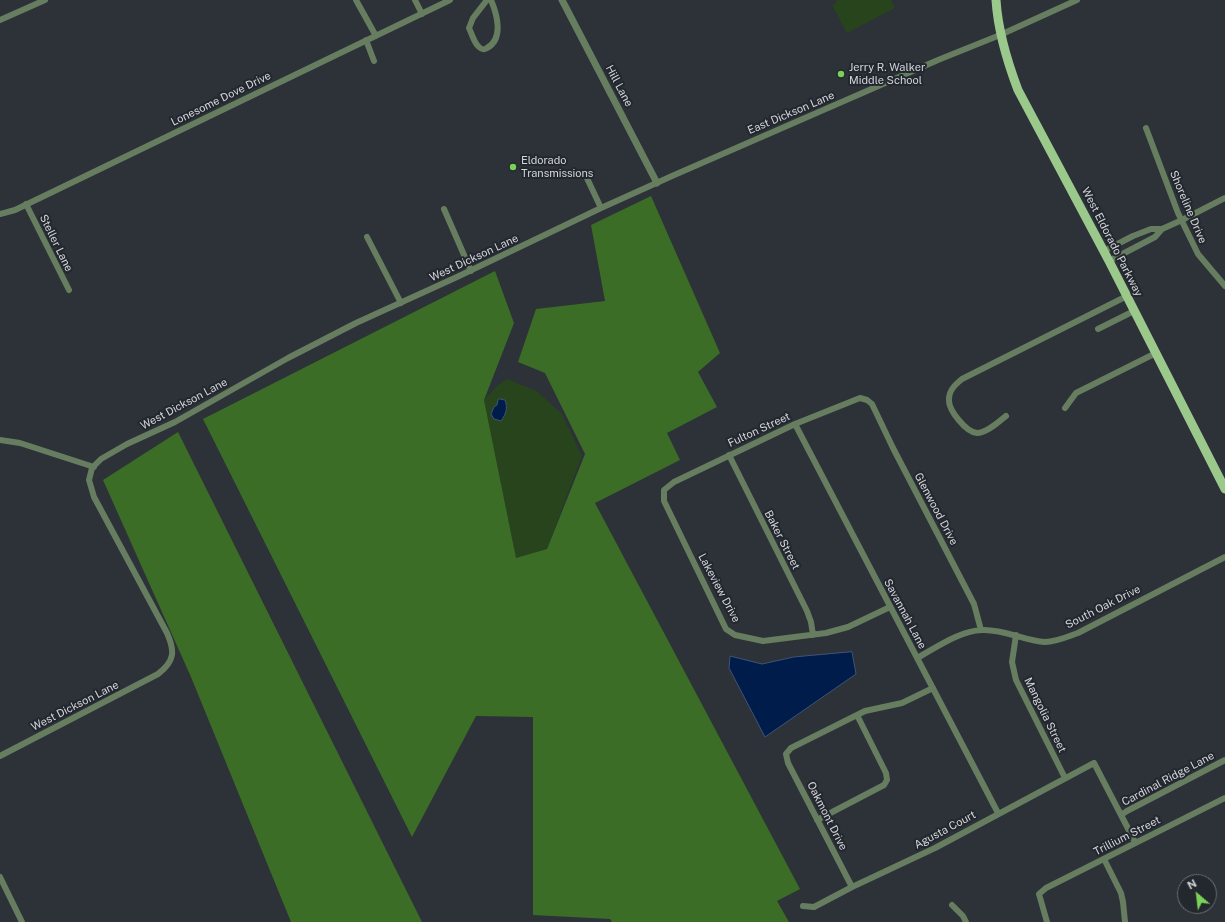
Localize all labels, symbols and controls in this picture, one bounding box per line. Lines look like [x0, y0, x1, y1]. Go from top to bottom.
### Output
place label: Jerry R. Walker Middle School [849, 61, 925, 87]
street label: Hill Lane [603, 63, 635, 109]
street label: Lonesome Dove Drive [169, 69, 273, 129]
marker: Jerry R. Walker Middle School [836, 69, 846, 79]
street label: East Dickson Lane [746, 89, 836, 137]
place label: Eldorado Transmissions [521, 154, 593, 180]
marker: Eldorado Transmissions [508, 162, 518, 172]
street label: Shoreline Drive [1167, 169, 1209, 245]
street label: West Eldorado Parkway [1079, 185, 1145, 299]
street label: Steller Lane [37, 212, 75, 274]
street label: West Dickson Lane [427, 232, 521, 284]
street label: West Dickson Lane [138, 376, 230, 432]
street label: Fulton Street [726, 410, 792, 450]
street label: Glenwood Drive [911, 471, 961, 547]
street label: Baker Street [761, 508, 803, 572]
street label: Lakeview Drive [695, 551, 743, 625]
street label: Savannah Lane [881, 577, 929, 651]
street label: South Oak Drive [1063, 582, 1143, 632]
street label: Mangolia Street [1021, 675, 1069, 755]
street label: West Dickson Lane [29, 678, 121, 734]
street label: Cardinal Ridge Lane [1120, 749, 1216, 809]
street label: Oakmont Drive [804, 779, 850, 853]
street label: Agusta Court [912, 808, 978, 852]
street label: Trillium Street [1091, 814, 1163, 858]
north arrow [1177, 874, 1217, 914]
text: N [1185, 877, 1198, 892]

